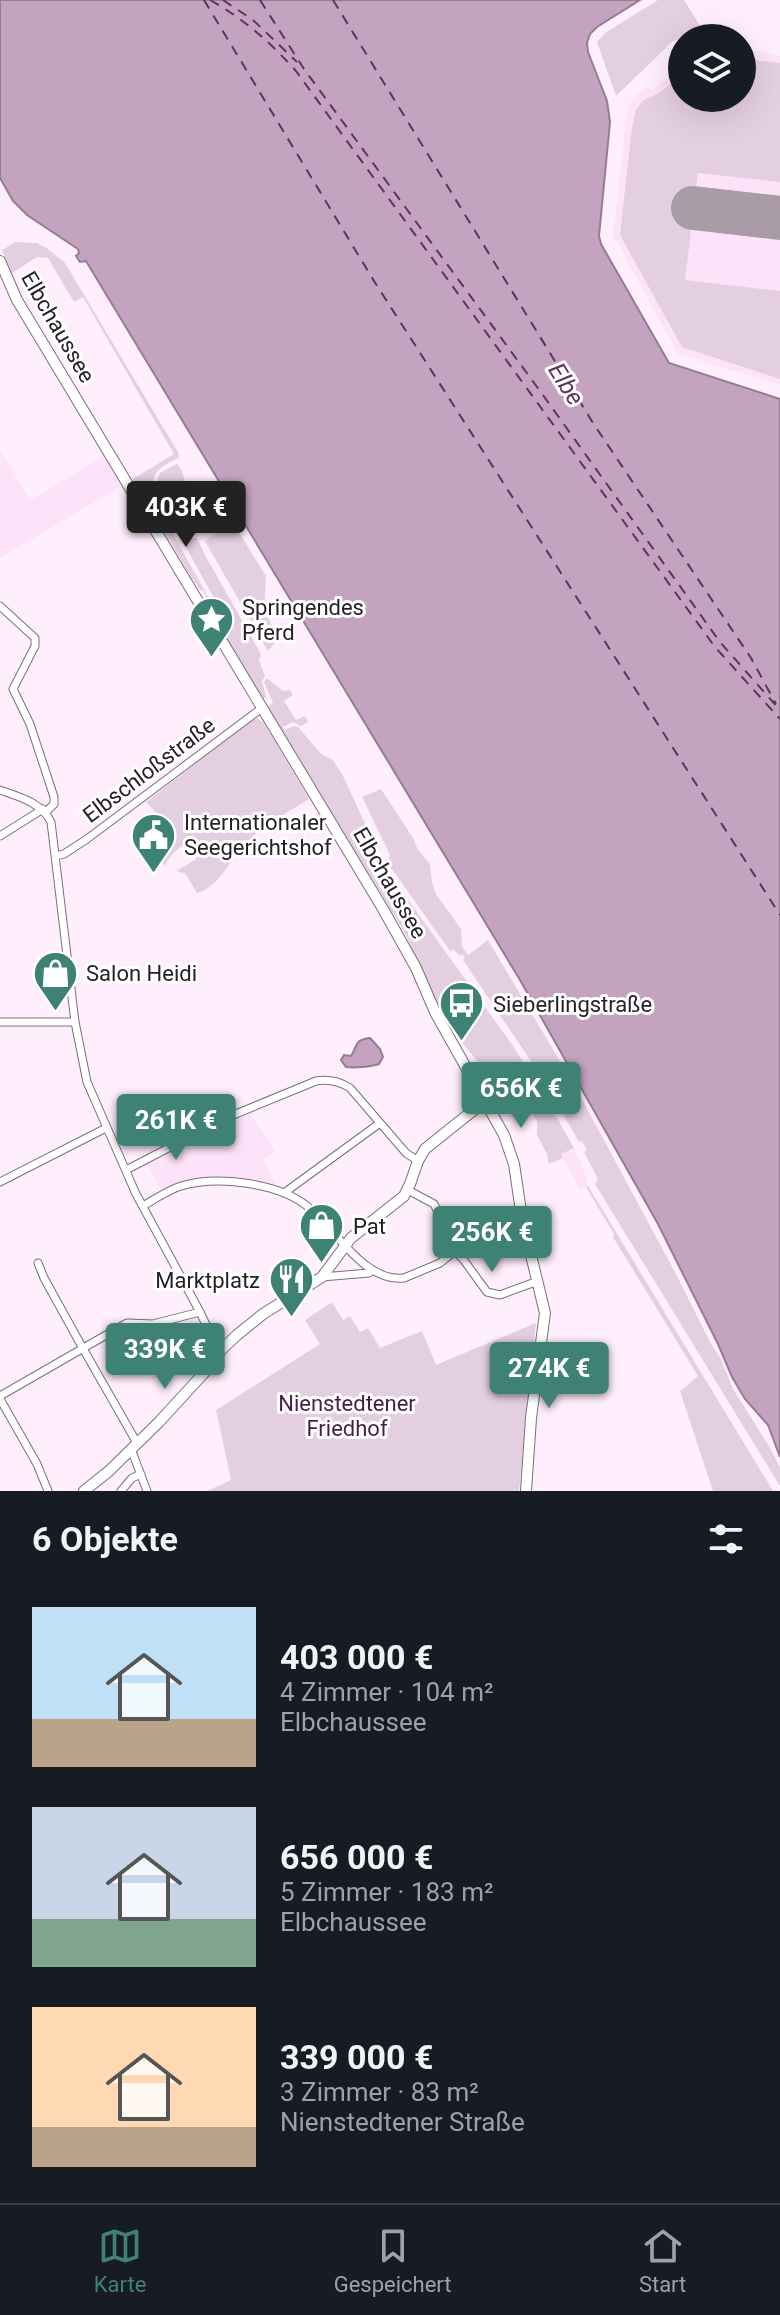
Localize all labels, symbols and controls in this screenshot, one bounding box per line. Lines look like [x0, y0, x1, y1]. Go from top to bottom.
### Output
map controls [668, 24, 756, 112]
button: layers [668, 24, 756, 112]
street label: Elbchaussee [16, 267, 100, 387]
water label: Elbe [542, 358, 590, 410]
pin: 403K € [121, 481, 251, 549]
text: 403K € [145, 492, 227, 522]
place label: Springendes Pferd [242, 595, 364, 645]
place icon: Springendes Pferd [187, 596, 235, 659]
street label: Elbschloßstraße [78, 712, 220, 828]
place label: Internationaler Seegerichtshof [184, 810, 332, 860]
public building icon: Internationaler Seegerichtshof [129, 811, 177, 874]
street label: Elbchaussee [348, 823, 432, 943]
shop icon: Salon Heidi [31, 949, 79, 1012]
place label: Salon Heidi [86, 961, 197, 986]
bus stop icon: Sieberlingstraße [438, 980, 486, 1043]
place label: Sieberlingstraße [493, 992, 652, 1017]
pin: 656K € [456, 1062, 586, 1130]
text: 656K € [480, 1073, 562, 1103]
pin: 261K € [111, 1094, 241, 1162]
text: 261K € [135, 1105, 217, 1135]
shop icon: Pat [298, 1202, 346, 1265]
pin: 256K € [427, 1206, 557, 1274]
place label: Pat [353, 1214, 386, 1239]
text: 256K € [451, 1217, 533, 1247]
restaurant icon: Marktplatz [267, 1256, 315, 1319]
place label: Marktplatz [155, 1268, 260, 1293]
pin: 339K € [100, 1323, 230, 1391]
text: 339K € [124, 1334, 206, 1364]
pin: 274K € [484, 1342, 614, 1410]
text: 274K € [508, 1353, 590, 1383]
park label: Nienstedtener Friedhof [278, 1391, 416, 1441]
icon: filters [704, 1517, 748, 1561]
text: 6 Objekte [32, 1519, 178, 1559]
text: 403 000 € [280, 1637, 433, 1677]
icon: home [96, 1639, 192, 1735]
text: 4 Zimmer · 104 m² [280, 1677, 493, 1707]
text: Elbchaussee [280, 1707, 427, 1737]
text: 656 000 € [280, 1837, 433, 1877]
icon: home [96, 1839, 192, 1935]
text: 5 Zimmer · 183 m² [280, 1877, 493, 1907]
text: Elbchaussee [280, 1907, 427, 1937]
text: 339 000 € [280, 2037, 433, 2077]
icon: home [96, 2039, 192, 2135]
text: 3 Zimmer · 83 m² [280, 2077, 479, 2107]
text: Nienstedtener Straße [280, 2107, 525, 2137]
tab: Karte [94, 2224, 146, 2297]
tab: Gespeichert [334, 2224, 452, 2297]
tab: Start [639, 2224, 686, 2297]

